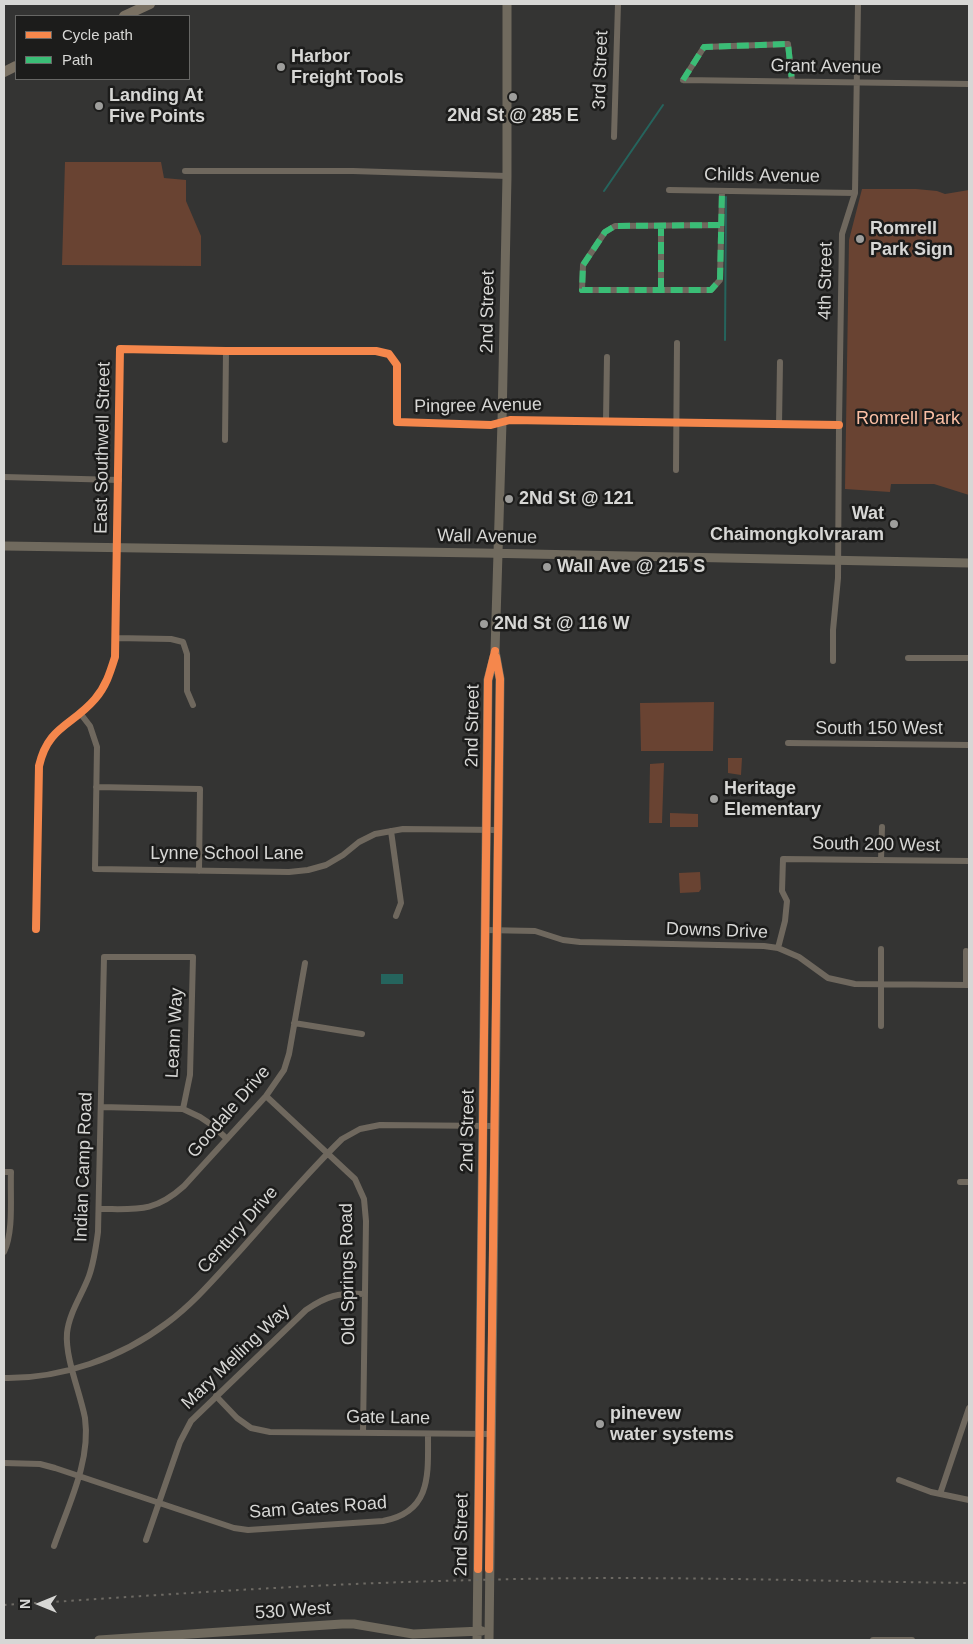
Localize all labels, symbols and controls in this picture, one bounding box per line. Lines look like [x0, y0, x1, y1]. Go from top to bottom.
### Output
legend [15, 15, 190, 80]
text: Cycle path [62, 26, 133, 43]
street label: 3rd Street [589, 30, 613, 110]
place label: Harbor Freight Tools [291, 46, 404, 88]
text: Path [62, 51, 93, 68]
street label: Grant Avenue [770, 55, 882, 79]
marker: Harbor Freight Tools [275, 61, 287, 73]
place label: Landing At Five Points [109, 85, 205, 128]
marker: 2Nd St @ 285 E [507, 91, 519, 103]
marker: Landing At Five Points [93, 100, 105, 112]
place label: 2Nd St @ 285 E [447, 105, 579, 127]
street label: Childs Avenue [704, 164, 820, 188]
place label: Romrell Park Sign [870, 218, 953, 260]
marker: Romrell Park Sign [854, 233, 866, 245]
street label: 4th Street [815, 242, 837, 320]
street label: 2nd Street [476, 270, 500, 354]
street label: East Southwell Street [91, 362, 115, 534]
street label: Pingree Avenue [414, 394, 542, 418]
park label: Romrell Park [856, 408, 960, 430]
place label: 2Nd St @ 121 [519, 488, 634, 510]
marker: 2Nd St @ 121 [503, 493, 515, 505]
place label: Wat Chaimongkolvraram [710, 503, 884, 546]
marker: Wat Chaimongkolvraram [888, 518, 900, 530]
street label: Wall Avenue [437, 525, 537, 549]
place label: Wall Ave @ 215 S [557, 556, 705, 578]
marker: Wall Ave @ 215 S [541, 561, 553, 573]
place label: 2Nd St @ 116 W [494, 613, 630, 635]
marker: 2Nd St @ 116 W [478, 618, 490, 630]
street label: 2nd Street [461, 684, 485, 768]
street label: South 150 West [815, 718, 943, 740]
place label: Heritage Elementary [724, 778, 821, 821]
marker: Heritage Elementary [708, 793, 720, 805]
street label: South 200 West [812, 833, 940, 857]
street label: Lynne School Lane [150, 843, 304, 865]
street label: Downs Drive [666, 918, 768, 944]
street label: Leann Way [162, 987, 188, 1079]
street label: Goodale Drive [183, 1061, 275, 1163]
street label: 2nd Street [456, 1089, 480, 1173]
street label: Indian Camp Road [71, 1092, 97, 1242]
street label: Century Drive [193, 1182, 283, 1278]
street label: Old Springs Road [336, 1203, 360, 1345]
street label: Mary Melling Way [177, 1300, 295, 1414]
place label: pinevew water systems [610, 1403, 734, 1446]
street label: Gate Lane [346, 1406, 430, 1430]
marker: pinevew water systems [594, 1418, 606, 1430]
street label: Sam Gates Road [248, 1492, 388, 1524]
street label: 2nd Street [450, 1493, 474, 1577]
north arrow [15, 1579, 65, 1629]
street label: 530 West [254, 1598, 332, 1624]
text: N [17, 1599, 33, 1609]

